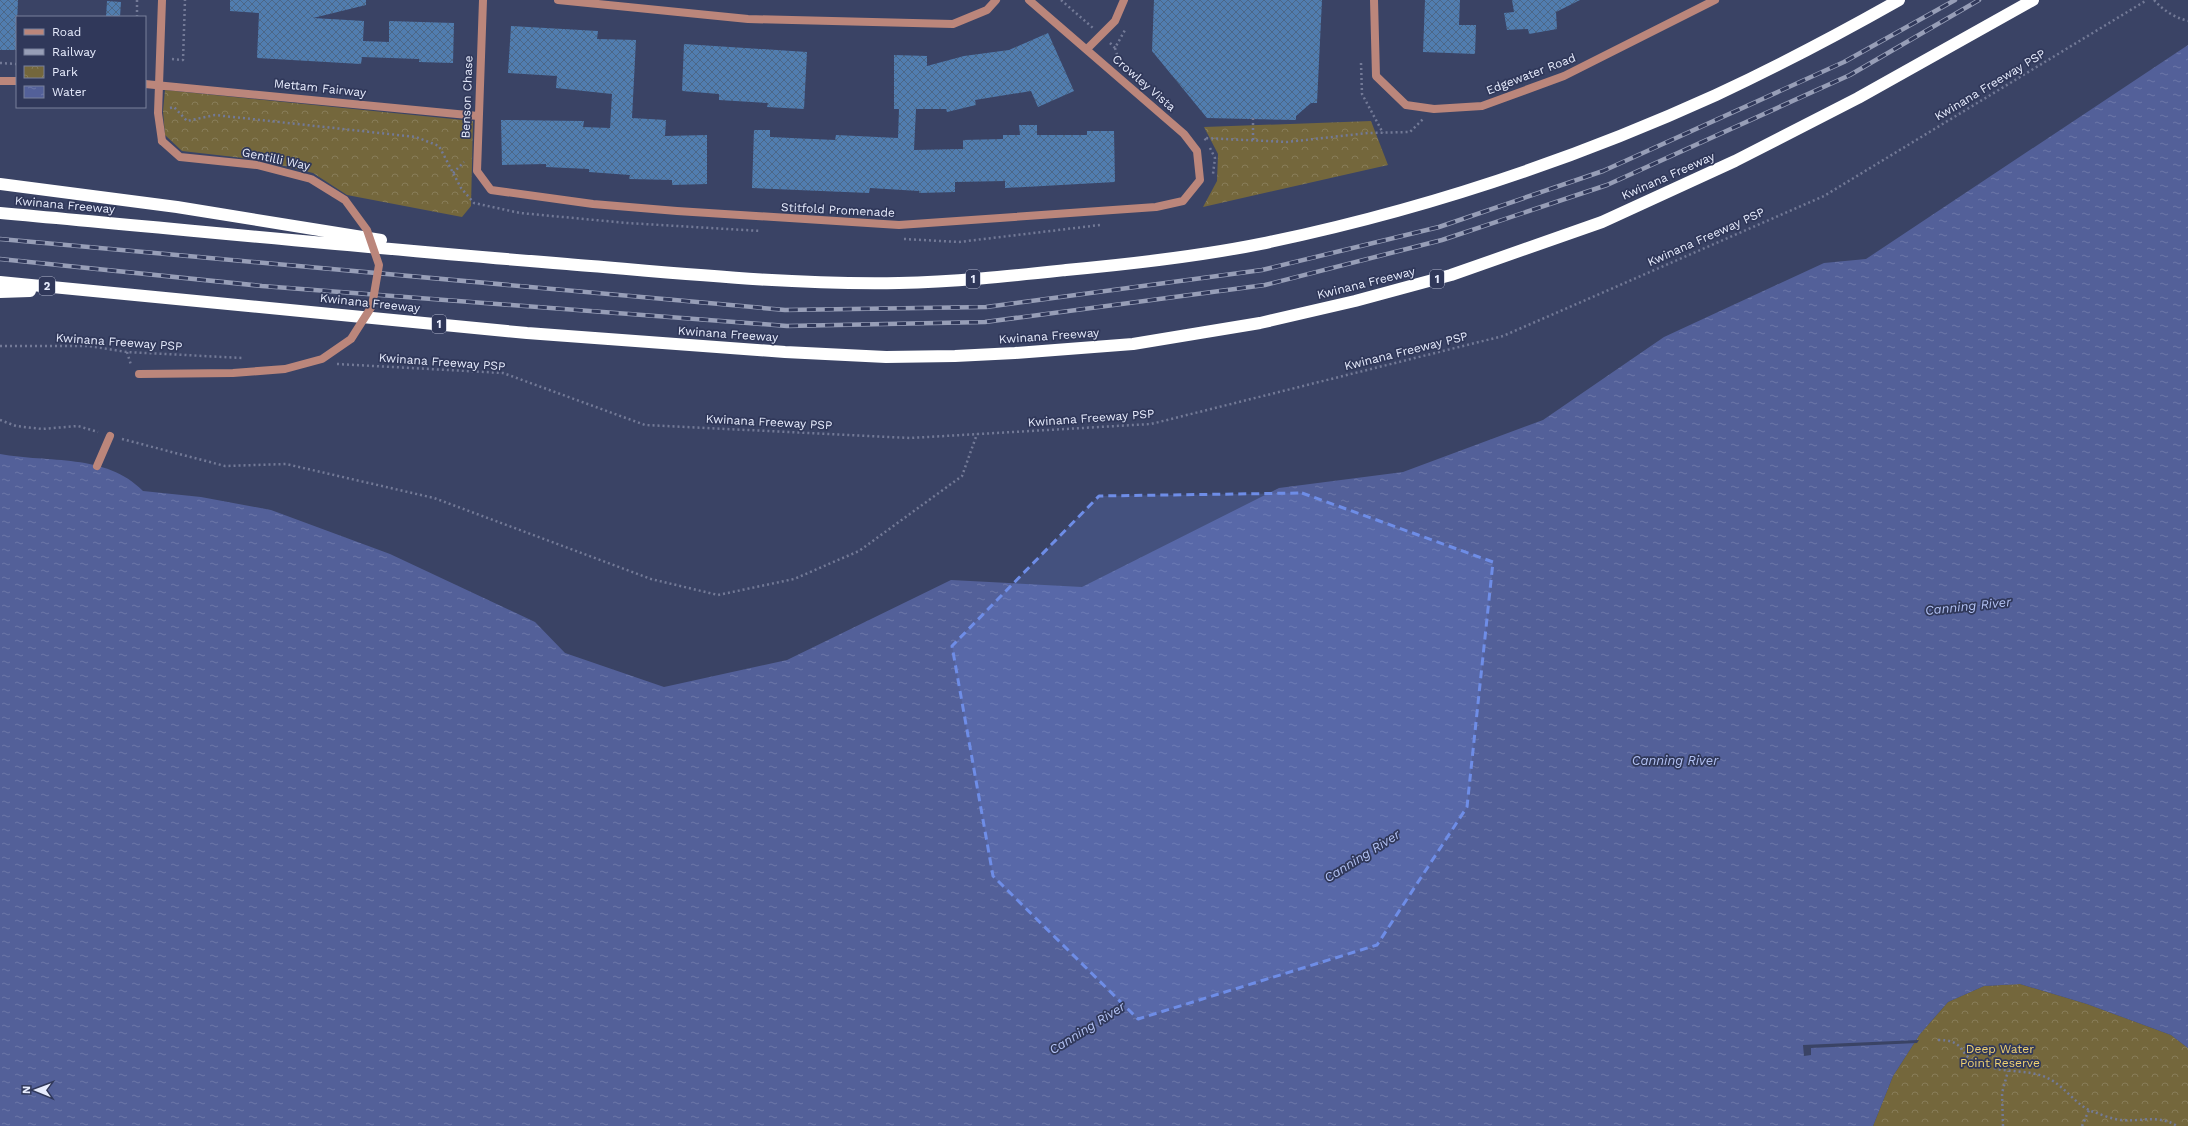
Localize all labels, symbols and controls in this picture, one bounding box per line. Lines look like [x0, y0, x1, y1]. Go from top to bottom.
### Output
legend [16, 16, 146, 108]
text: Road [52, 25, 81, 39]
text: Railway [52, 45, 97, 59]
street label: Kwinana Freeway PSP [1932, 46, 2048, 124]
street label: Edgewater Road [1484, 51, 1578, 97]
street label: Crowley Vista [1110, 52, 1179, 114]
street label: Benson Chase [459, 55, 475, 139]
text: Park [52, 65, 78, 79]
street label: Mettam Fairway [273, 76, 368, 100]
text: Water [52, 85, 87, 99]
street label: Gentilli Way [241, 145, 312, 173]
street label: Kwinana Freeway [1619, 149, 1718, 203]
street label: Kwinana Freeway [14, 194, 117, 216]
street label: Stitfold Promenade [781, 200, 895, 220]
street label: Kwinana Freeway PSP [1645, 205, 1767, 269]
street label: Kwinana Freeway [1315, 264, 1417, 302]
road number: 1 [966, 270, 980, 288]
road number: 1 [1430, 270, 1444, 288]
road number: 2 [39, 277, 55, 295]
street label: Kwinana Freeway [319, 291, 422, 315]
road number: 1 [432, 315, 446, 333]
street label: Kwinana Freeway [677, 324, 779, 345]
street label: Kwinana Freeway [998, 325, 1100, 346]
street label: Kwinana Freeway PSP [1343, 329, 1469, 373]
street label: Kwinana Freeway PSP [55, 331, 183, 353]
street label: Kwinana Freeway PSP [378, 351, 506, 373]
street label: Kwinana Freeway PSP [1027, 407, 1155, 429]
street label: Kwinana Freeway PSP [705, 412, 833, 432]
water label: Canning River [1924, 594, 2013, 618]
water label: Canning River [1632, 753, 1719, 768]
water label: Canning River [1321, 826, 1403, 885]
water label: Canning River [1046, 998, 1128, 1057]
park label: Deep Water Point Reserve [1960, 1042, 2040, 1070]
north arrow [16, 1070, 56, 1110]
text: N [20, 1086, 33, 1094]

